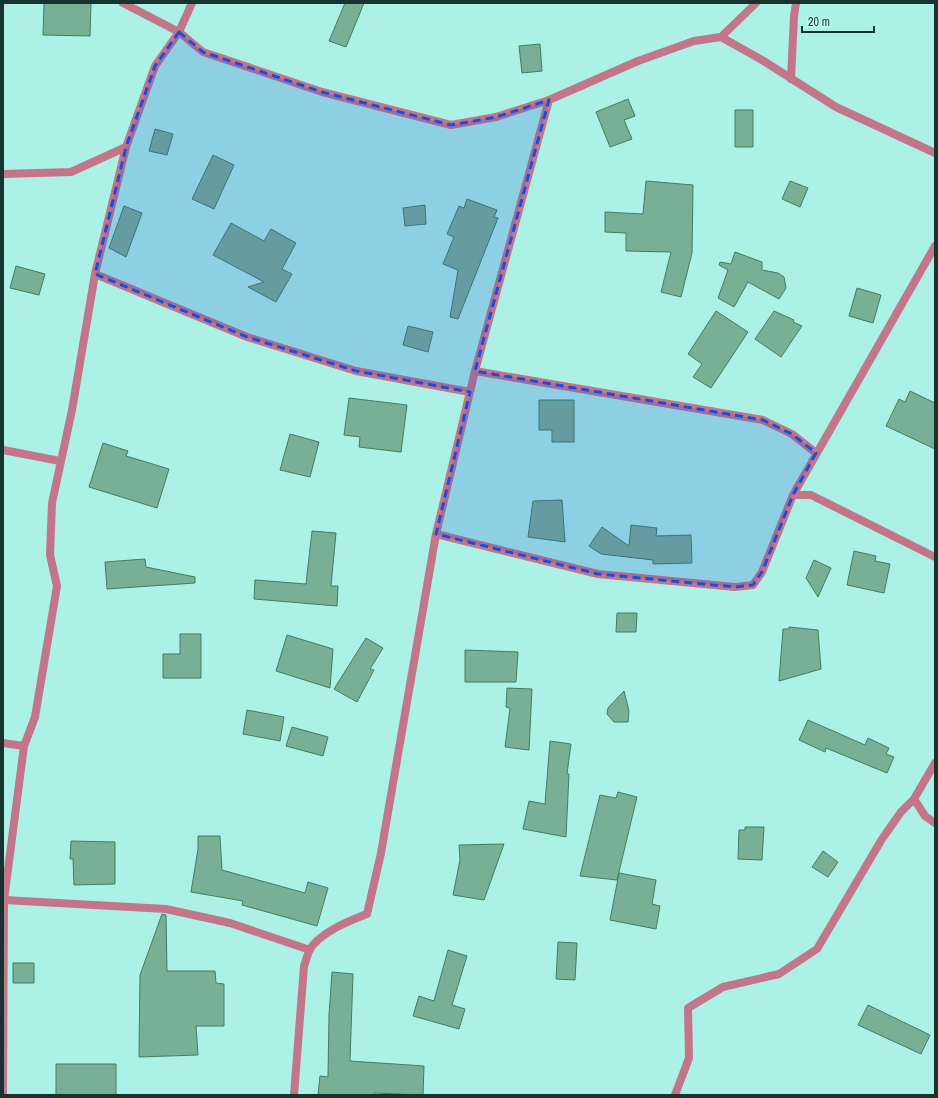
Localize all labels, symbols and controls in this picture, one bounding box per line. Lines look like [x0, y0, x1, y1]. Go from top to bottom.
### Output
scale bar [802, 8, 874, 34]
text: 20 m [808, 14, 830, 30]

